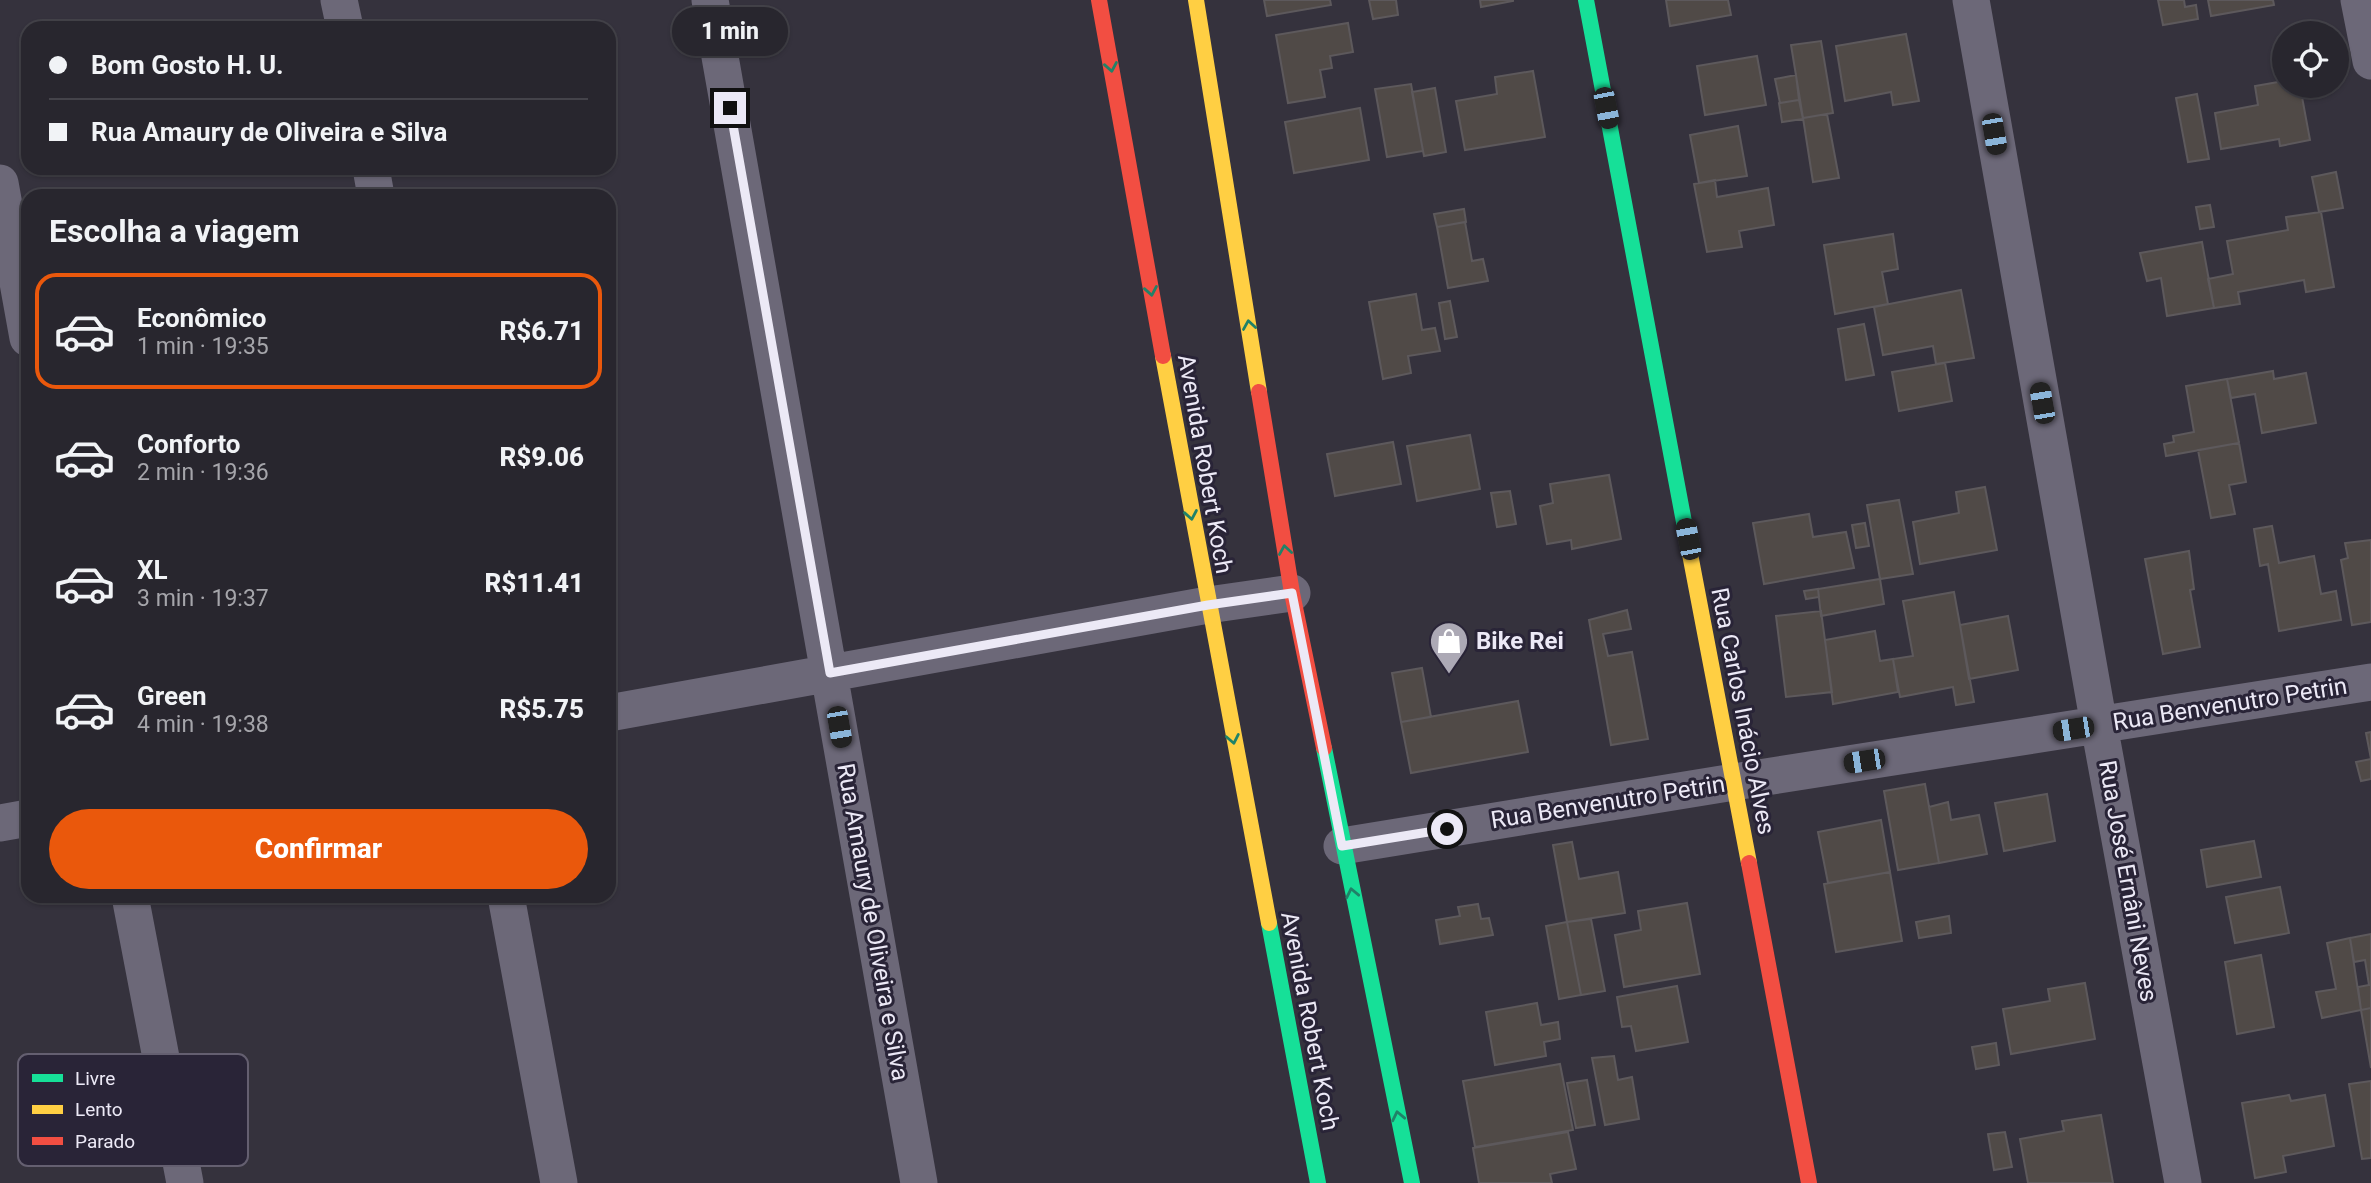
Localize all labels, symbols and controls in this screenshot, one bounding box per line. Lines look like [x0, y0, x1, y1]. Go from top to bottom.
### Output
callout: 1 min [672, 7, 788, 56]
text: 1 min [701, 18, 759, 45]
map controls [2272, 21, 2349, 98]
button: locate [2272, 21, 2349, 98]
text: Bom Gosto H. U. [91, 50, 284, 80]
one-way arrow [1103, 61, 1118, 73]
car [1592, 85, 1621, 131]
route end [714, 92, 746, 124]
car [1981, 111, 2008, 157]
text: Rua Amaury de Oliveira e Silva [91, 117, 447, 147]
text: Escolha a viagem [49, 212, 300, 250]
one-way arrow [1143, 285, 1158, 297]
icon: car [53, 300, 116, 363]
text: Econômico [137, 303, 266, 333]
text: R$6.71 [500, 316, 584, 346]
one-way arrow [1241, 319, 1256, 331]
text: 1 min · 19:35 [137, 333, 269, 360]
street label: Avenida Robert Koch [1172, 352, 1238, 576]
car [2029, 380, 2056, 426]
icon: car [53, 426, 116, 489]
text: Conforto [137, 429, 241, 459]
text: R$9.06 [500, 442, 584, 472]
text: 2 min · 19:36 [137, 459, 269, 486]
one-way arrow [1183, 509, 1198, 521]
car [1674, 516, 1703, 562]
one-way arrow [1278, 544, 1293, 556]
icon: car [53, 552, 116, 615]
text: XL [137, 555, 168, 585]
text: R$11.41 [485, 568, 584, 598]
text: 3 min · 19:37 [137, 585, 269, 612]
street label: Rua Carlos Inácio Alves [1705, 585, 1781, 837]
shop icon: Bike Rei [1428, 620, 1470, 675]
place label: Bike Rei [1476, 627, 1564, 655]
street label: Rua Benvenutro Petrin [2111, 672, 2349, 736]
icon: car [53, 678, 116, 741]
text: Green [137, 681, 207, 711]
text: R$5.75 [500, 694, 584, 724]
car [826, 704, 853, 750]
text: 4 min · 19:38 [137, 711, 269, 738]
car [2051, 715, 2096, 743]
one-way arrow [1225, 733, 1240, 745]
car [1842, 747, 1887, 775]
street label: Rua José Ernâni Neves [2093, 758, 2163, 1004]
street label: Rua Amaury de Oliveira e Silva [831, 761, 915, 1083]
street label: Rua Benvenutro Petrin [1489, 770, 1727, 834]
button: Confirmar [49, 809, 588, 889]
route start [1431, 813, 1463, 845]
one-way arrow [1346, 887, 1361, 899]
street label: Avenida Robert Koch [1275, 909, 1345, 1133]
legend [18, 1054, 248, 1166]
text: Livre [75, 1067, 115, 1090]
text: Lento [75, 1098, 123, 1121]
one-way arrow [1392, 1110, 1407, 1122]
text: Parado [75, 1130, 135, 1153]

